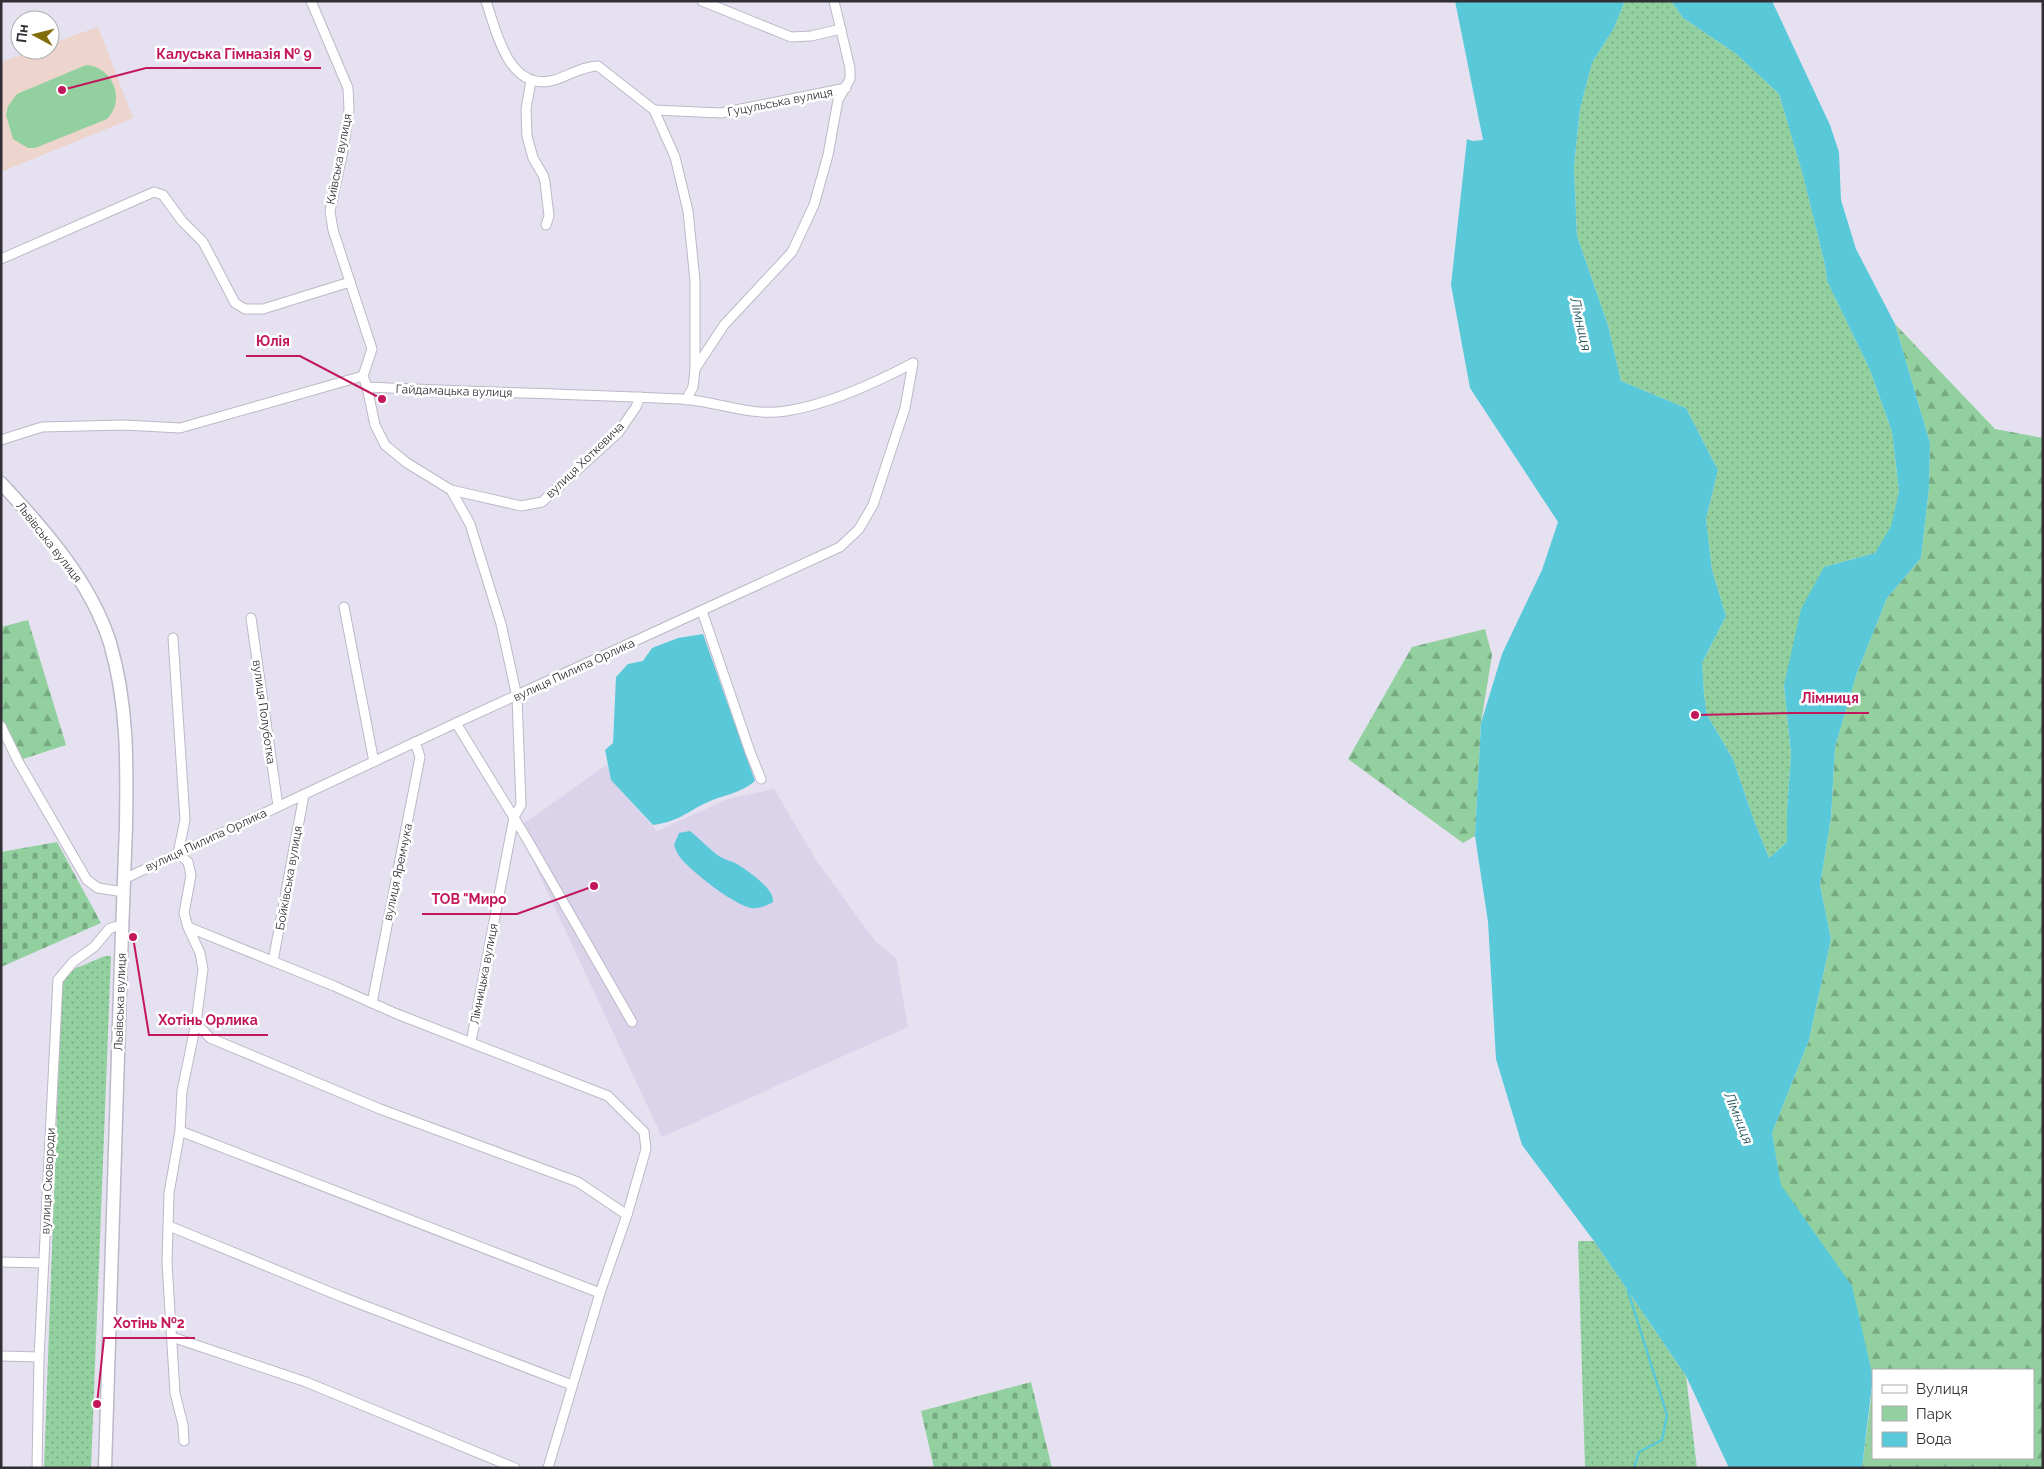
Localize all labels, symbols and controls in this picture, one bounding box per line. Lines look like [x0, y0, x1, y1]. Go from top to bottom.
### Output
north arrow [10, 10, 60, 60]
text: Пн [13, 23, 31, 44]
callout: Калуська Гімназія № 9 [146, 39, 321, 68]
text: Калуська Гімназія № 9 [156, 46, 312, 62]
street label: Гуцульська вулиця [726, 85, 834, 119]
street label: Київська вулиця [323, 112, 355, 206]
water label: Лімниця [1567, 294, 1595, 353]
callout: Юлія [246, 327, 300, 356]
text: Юлія [256, 333, 290, 349]
street label: Гайдамацька вулиця [395, 382, 513, 400]
street label: вулиця Хоткевича [543, 419, 627, 501]
street label: Львівська вулиця [13, 499, 85, 585]
street label: вулиця Пилипа Орлика [511, 636, 637, 704]
street label: вулиця Полуботка [250, 659, 278, 765]
callout: Лімниця [1792, 684, 1869, 713]
text: Лімниця [1801, 690, 1859, 706]
street label: вулиця Пилипа Орлика [143, 806, 269, 874]
street label: вулиця Яремчука [381, 822, 415, 922]
street label: Бойківська вулиця [273, 825, 305, 931]
callout: ТОВ "Миро [422, 885, 517, 914]
text: ТОВ "Миро [431, 891, 507, 907]
street label: Лімницька вулиця [467, 922, 501, 1026]
street label: Львівська вулиця [111, 953, 129, 1051]
callout: Хотінь Орлика [149, 1006, 268, 1035]
text: Хотінь Орлика [157, 1012, 258, 1028]
water label: Лімниця [1721, 1089, 1757, 1147]
street label: вулиця Сковороди [38, 1127, 58, 1235]
callout: Хотінь №2 [104, 1309, 195, 1338]
text: Хотінь №2 [112, 1315, 185, 1331]
legend [1872, 1369, 2034, 1459]
text: Вулиця [1916, 1380, 1968, 1398]
text: Парк [1916, 1405, 1952, 1423]
text: Вода [1916, 1430, 1952, 1448]

